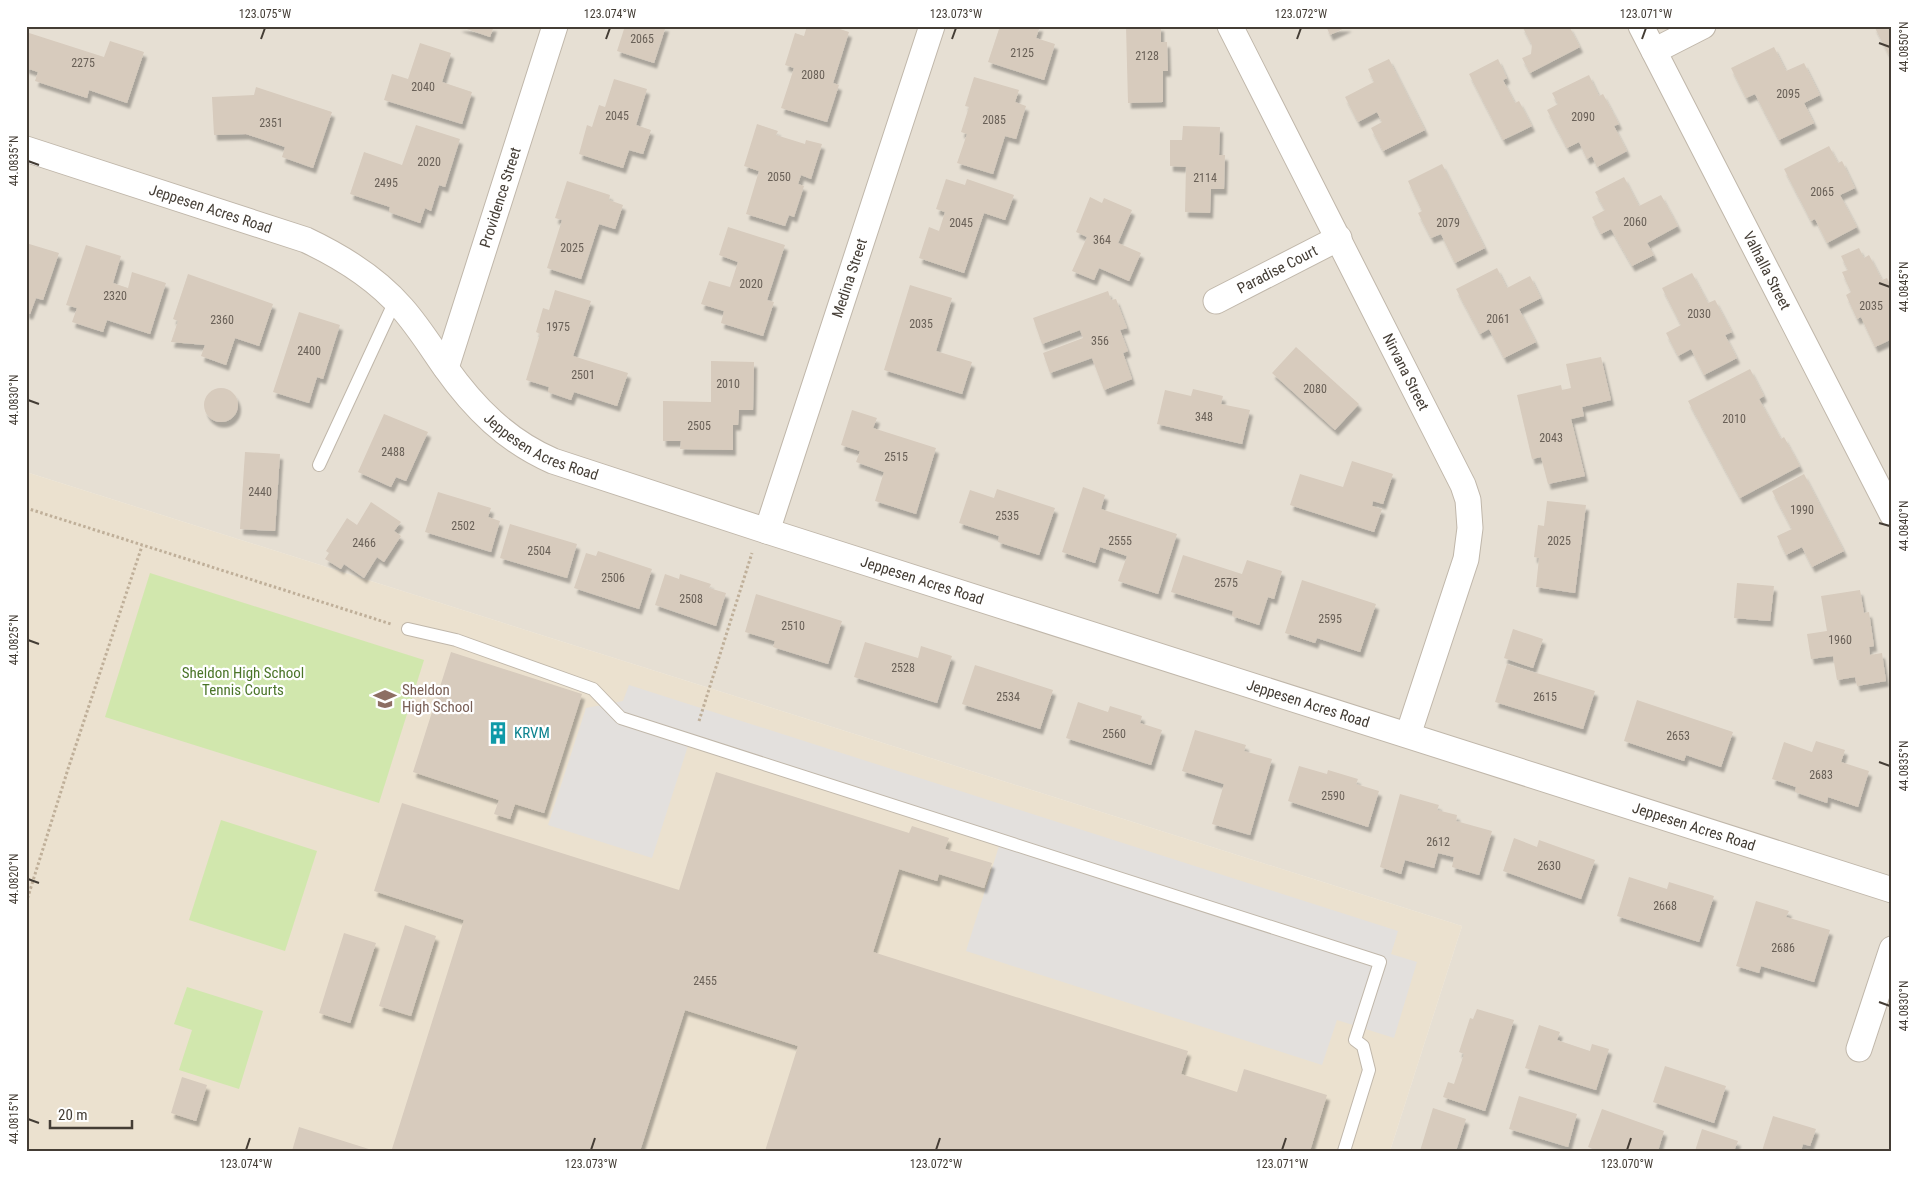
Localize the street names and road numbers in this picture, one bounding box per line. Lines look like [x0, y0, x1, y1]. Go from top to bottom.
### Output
street label: Providence Street [476, 145, 525, 250]
street label: Jeppesen Acres Road [147, 181, 274, 237]
street label: Valhalla Street [1739, 228, 1794, 313]
street label: Medina Street [828, 236, 871, 320]
street label: Paradise Court [1234, 242, 1321, 298]
street label: Nirvana Street [1379, 330, 1433, 414]
street label: Jeppesen Acres Road [480, 409, 601, 484]
street label: Jeppesen Acres Road [858, 552, 986, 609]
street label: Jeppesen Acres Road [1244, 676, 1372, 732]
street label: Jeppesen Acres Road [1630, 799, 1758, 855]

